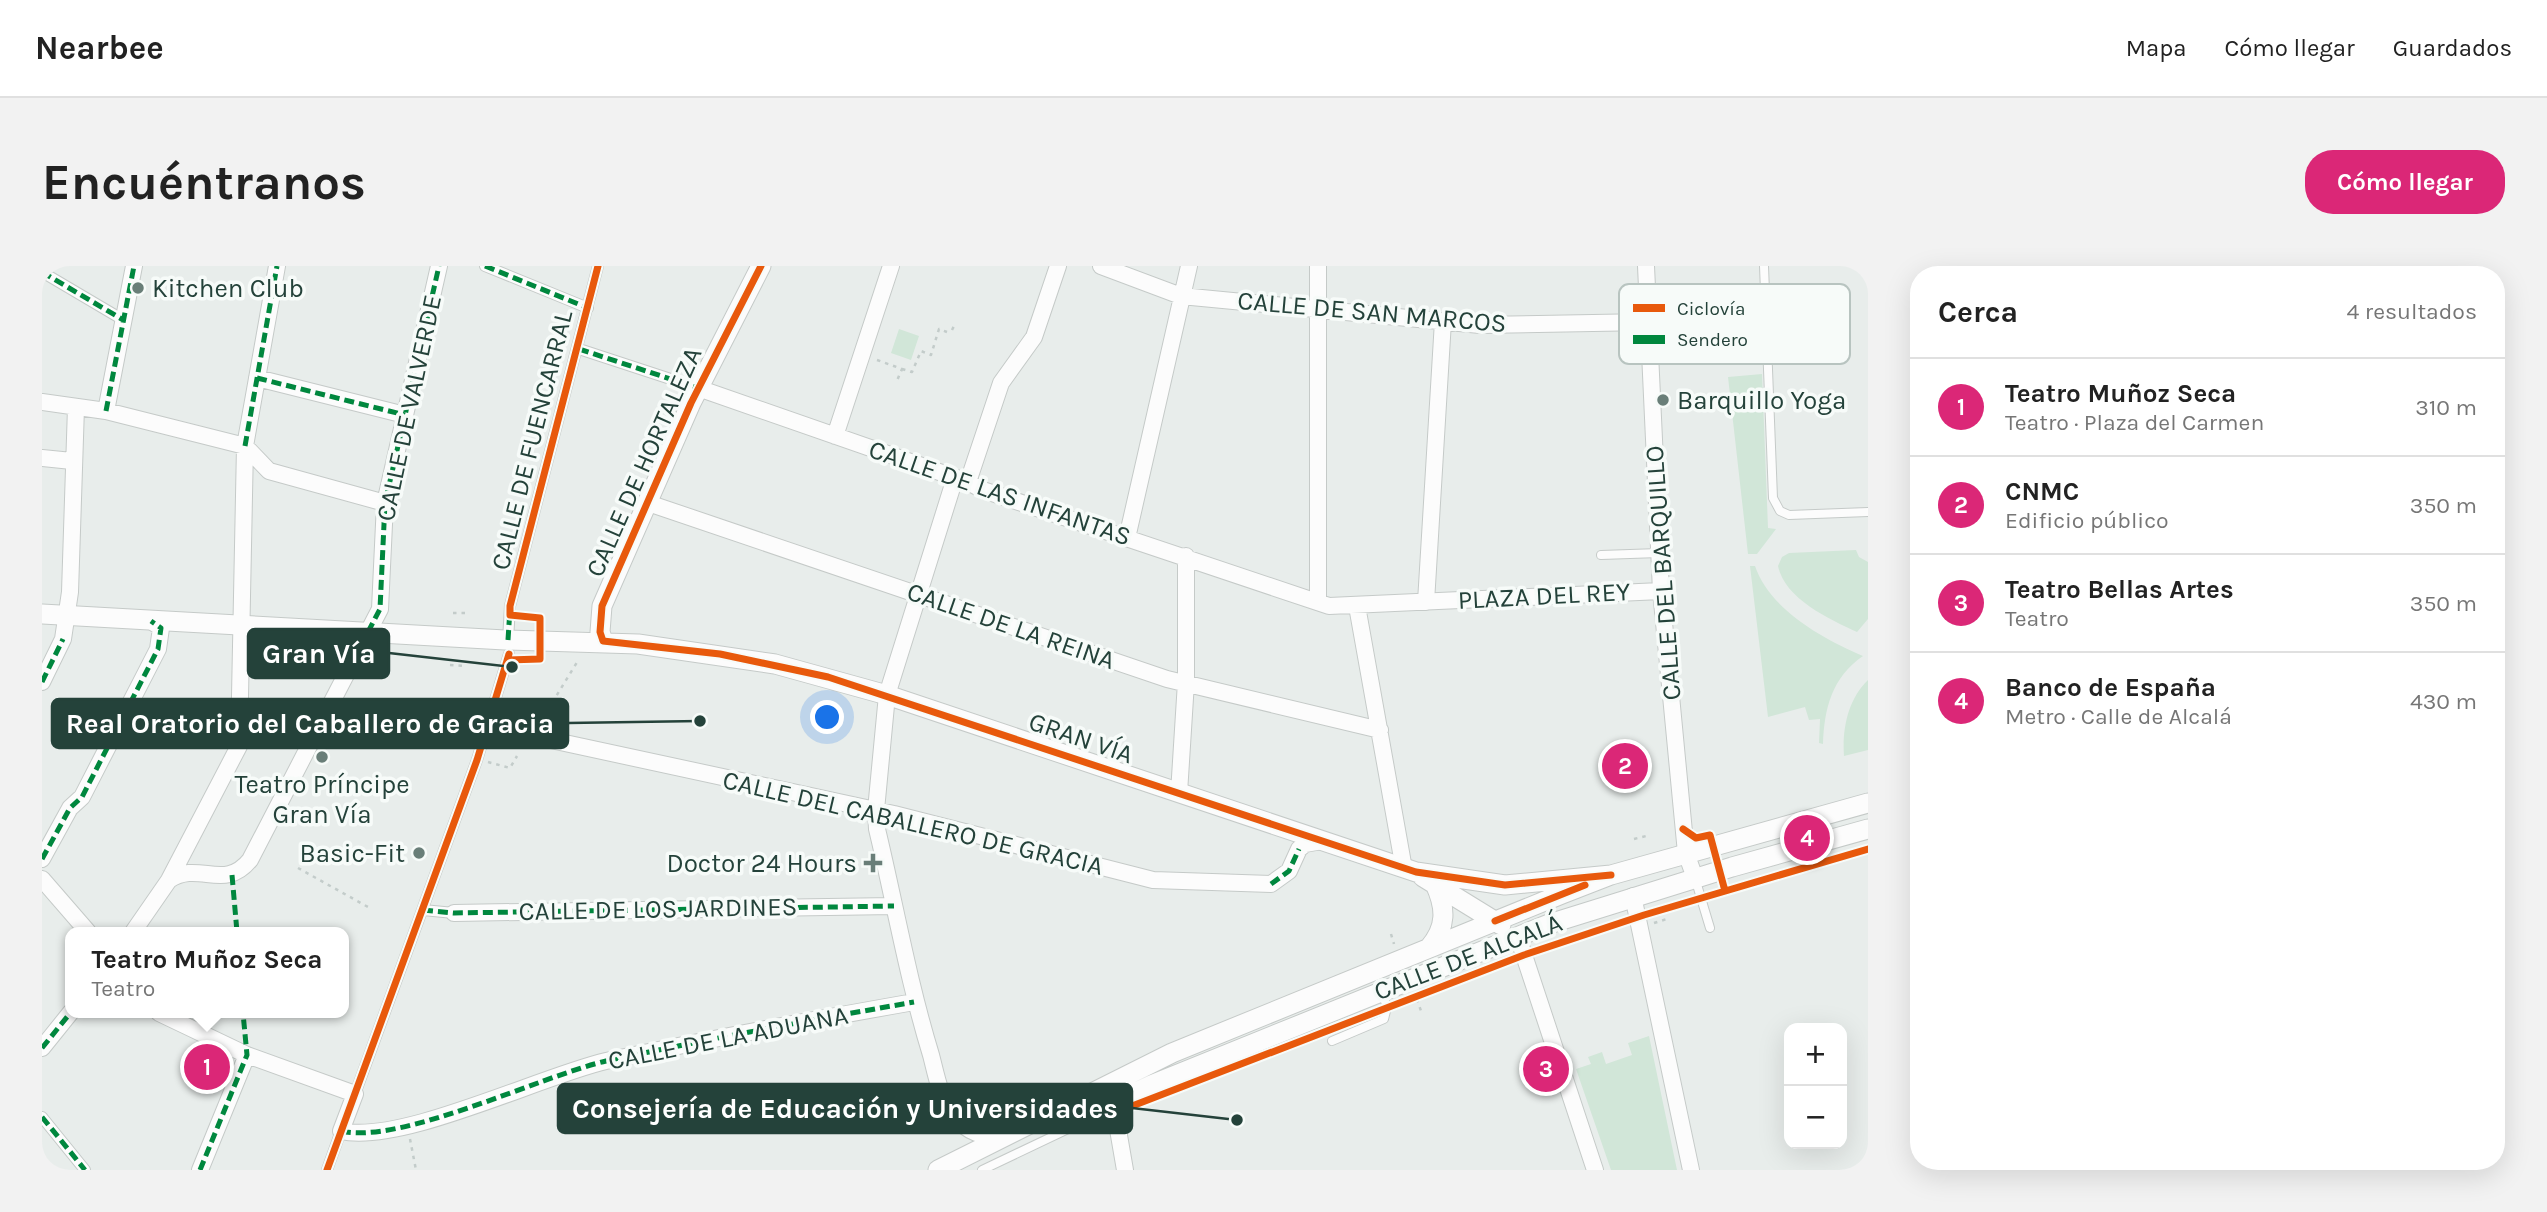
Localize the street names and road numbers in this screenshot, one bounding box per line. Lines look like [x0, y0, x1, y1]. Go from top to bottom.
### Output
street label: CALLE DE SAN MARCOS [1236, 285, 1508, 339]
street label: CALLE DE VALVERDE [370, 292, 448, 524]
street label: CALLE DE FUENCARRAL [485, 307, 579, 573]
street label: CALLE DE HORTALEZA [579, 342, 709, 582]
street label: CALLE DE LAS INFANTAS [865, 434, 1135, 552]
street label: CALLE DEL BARQUILLO [1639, 445, 1687, 701]
street label: CALLE DE LA REINA [903, 576, 1119, 676]
street label: PLAZA DEL REY [1457, 576, 1632, 616]
street label: GRAN VÍA [1025, 705, 1138, 770]
street label: CALLE DEL CABALLERO DE GRACIA [720, 764, 1106, 882]
street label: CALLE DE LOS JARDINES [518, 891, 798, 927]
street label: CALLE DE ALCALÁ [1369, 906, 1566, 1007]
street label: CALLE DE LA ADUANA [605, 1000, 851, 1076]

